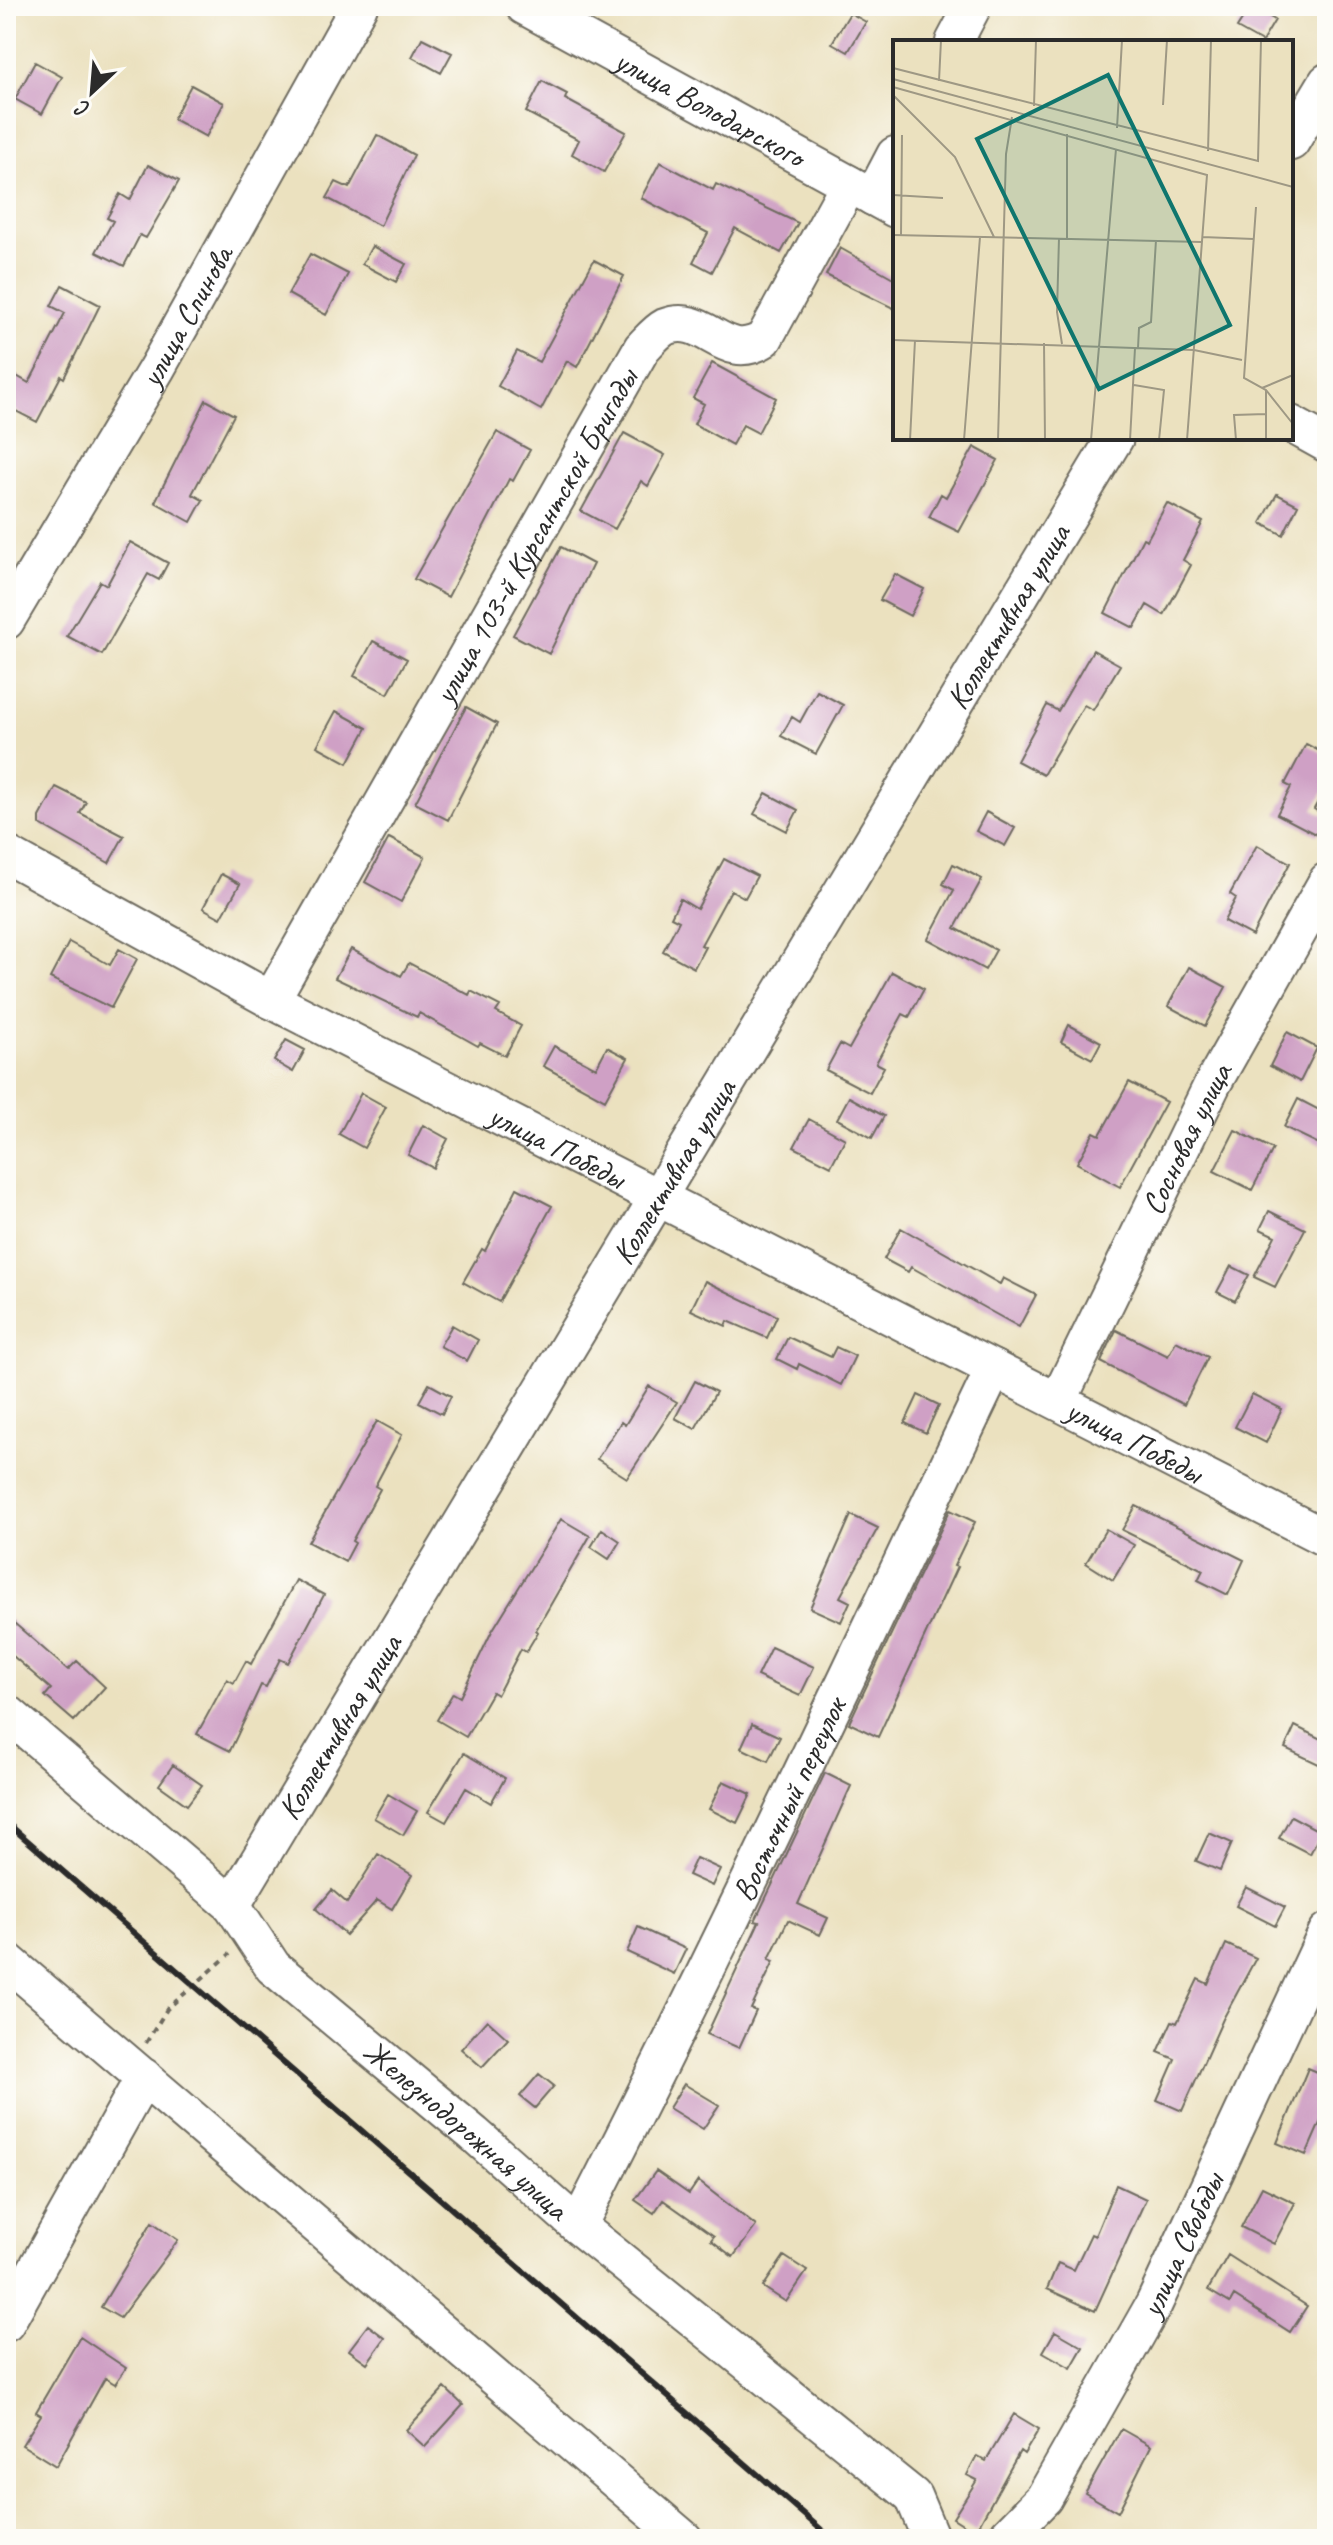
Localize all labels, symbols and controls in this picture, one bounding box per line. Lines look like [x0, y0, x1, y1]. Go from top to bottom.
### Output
street label: улица Володарского [606, 38, 815, 178]
inset map [893, 40, 1293, 440]
north arrow [52, 52, 132, 132]
text: С [70, 93, 95, 124]
street label: улица Спинова [129, 236, 243, 396]
street label: улица 103-й Курсантской Бригады [423, 359, 648, 713]
street label: Коллективная улица [936, 514, 1080, 716]
street label: Сосновая улица [1132, 1054, 1242, 1221]
street label: Коллективная улица [602, 1070, 746, 1272]
street label: улица Победы [480, 1093, 634, 1199]
street label: улица Победы [1058, 1388, 1211, 1494]
street label: Коллективная улица [268, 1625, 412, 1827]
street label: Восточный переулок [722, 1688, 856, 1908]
street label: Железнодорожная улица [355, 2030, 579, 2230]
street label: улица Свободы [1130, 2164, 1234, 2326]

